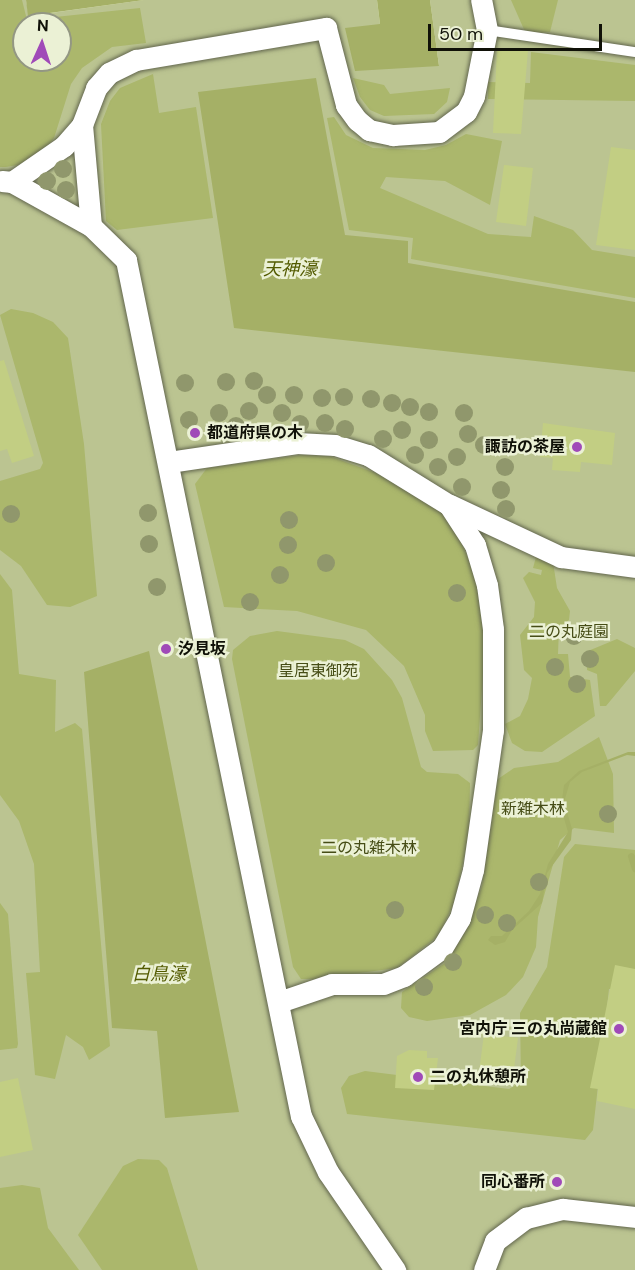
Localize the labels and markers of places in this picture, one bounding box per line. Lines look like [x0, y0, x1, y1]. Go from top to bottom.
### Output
place label: 都道府県の木 [207, 423, 303, 443]
marker: 都道府県の木 [188, 426, 202, 440]
place label: 諏訪の茶屋 [485, 437, 565, 457]
marker: 諏訪の茶屋 [570, 440, 584, 454]
place label: 汐見坂 [178, 639, 226, 659]
marker: 汐見坂 [159, 642, 173, 656]
place label: 宮内庁 三の丸尚蔵館 [459, 1019, 607, 1039]
marker: 宮内庁 三の丸尚蔵館 [612, 1022, 626, 1036]
place label: 二の丸休憩所 [430, 1067, 526, 1087]
marker: 二の丸休憩所 [411, 1070, 425, 1084]
place label: 同心番所 [481, 1172, 545, 1192]
marker: 同心番所 [550, 1175, 564, 1189]

